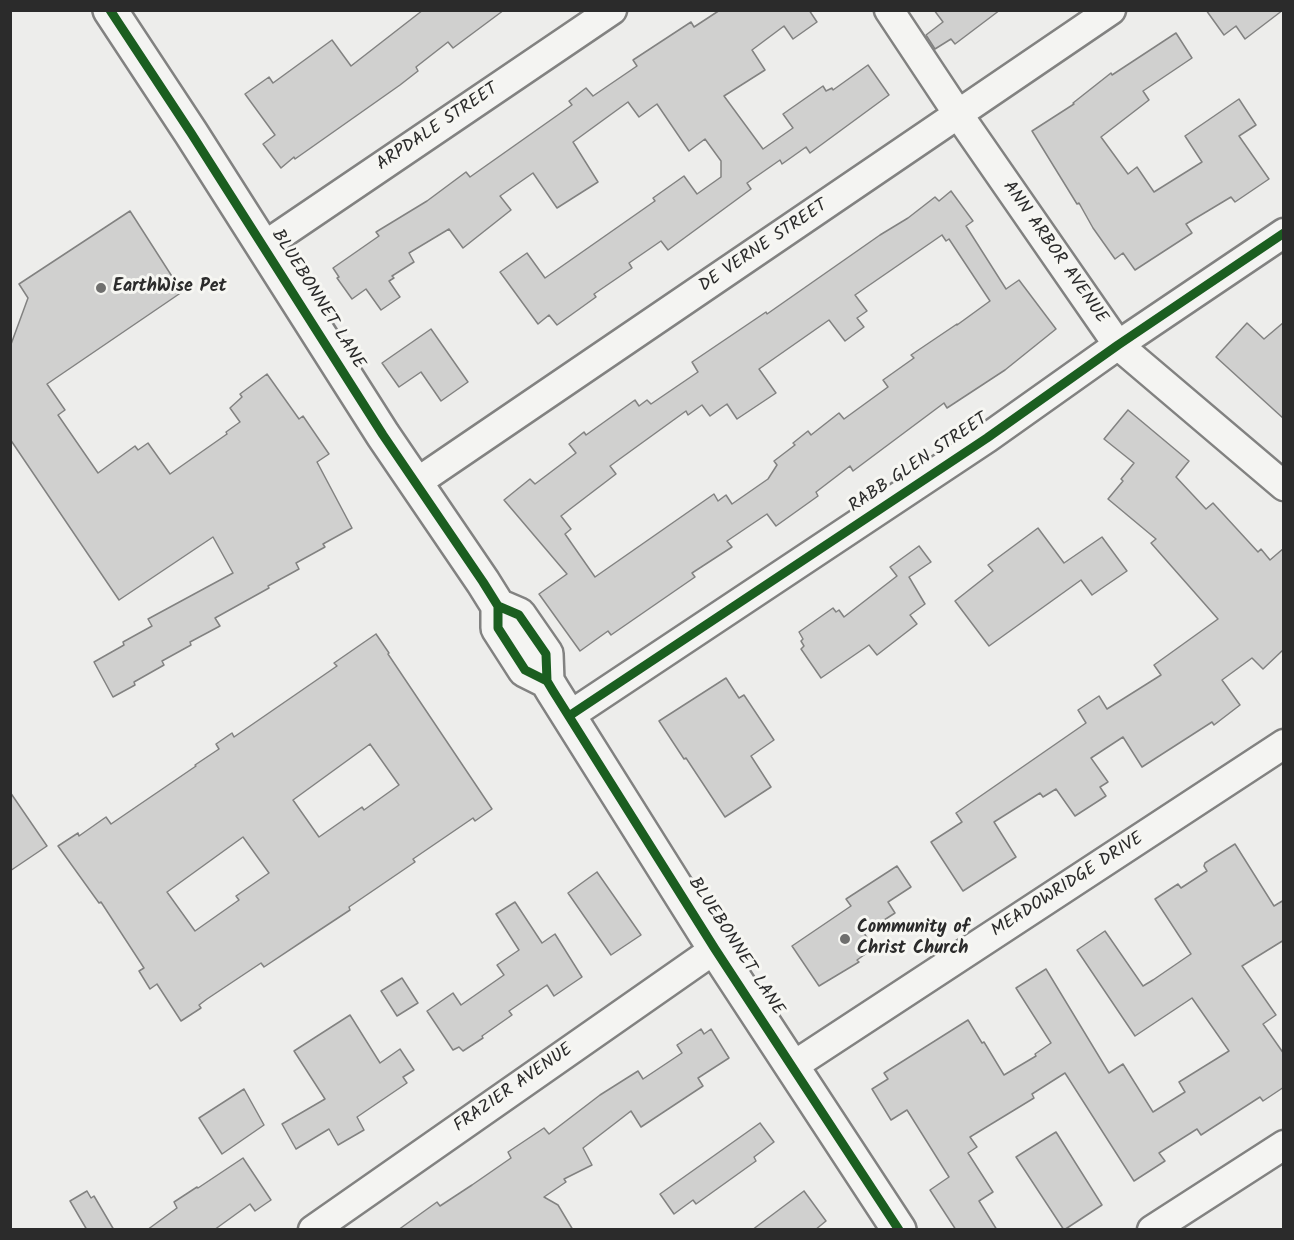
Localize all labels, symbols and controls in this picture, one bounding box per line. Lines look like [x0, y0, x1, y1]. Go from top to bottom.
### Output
street label: ARPDALE STREET [373, 79, 503, 177]
street label: ANN ARBOR AVENUE [997, 178, 1111, 328]
street label: DE VERNE STREET [696, 196, 832, 298]
street label: BLUEBONNET LANE [265, 226, 369, 374]
place label: EarthWise Pet [113, 277, 227, 299]
marker: EarthWise Pet [94, 281, 108, 295]
street label: RABB GLEN STREET [845, 410, 993, 518]
street label: MEADOWRIDGE DRIVE [988, 829, 1148, 943]
street label: BLUEBONNET LANE [682, 874, 788, 1020]
place label: Community of Christ Church [857, 918, 970, 960]
marker: Community of Christ Church [838, 932, 852, 946]
street label: FRAZIER AVENUE [450, 1040, 578, 1138]

